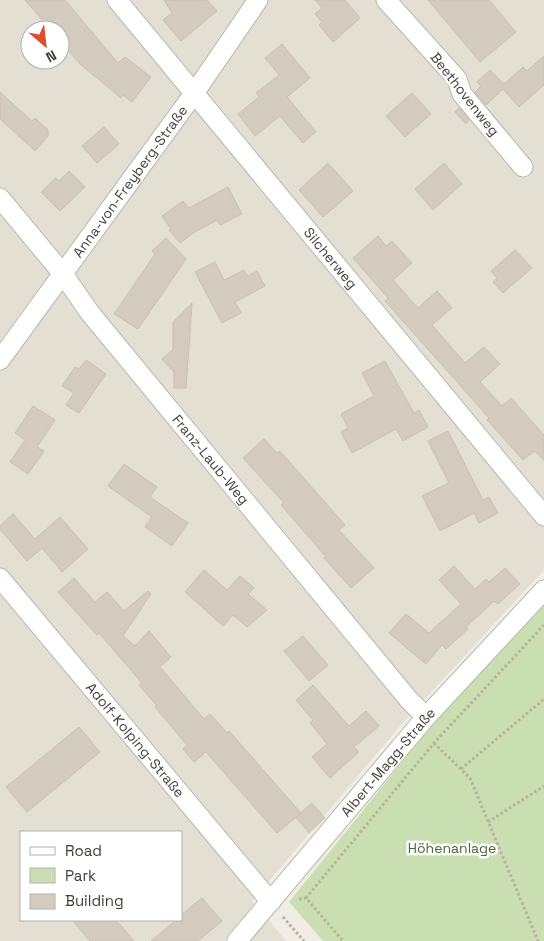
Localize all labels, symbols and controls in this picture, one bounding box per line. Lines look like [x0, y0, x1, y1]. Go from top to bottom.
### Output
north arrow [20, 20, 70, 70]
text: N [43, 46, 59, 67]
street label: Beethovenweg [427, 49, 503, 139]
street label: Anna-von-Freyberg-Straße [69, 102, 191, 261]
street label: Silcherweg [300, 224, 361, 292]
street label: Franz-Laub-Weg [168, 411, 253, 508]
street label: Adolf-Kolping-Straße [82, 679, 189, 801]
street label: Albert-Magg-Straße [337, 704, 439, 820]
legend [20, 831, 182, 921]
park label: Höhenanlage [408, 839, 496, 857]
text: Road [65, 841, 102, 860]
text: Park [65, 866, 96, 885]
text: Building [65, 891, 124, 910]

